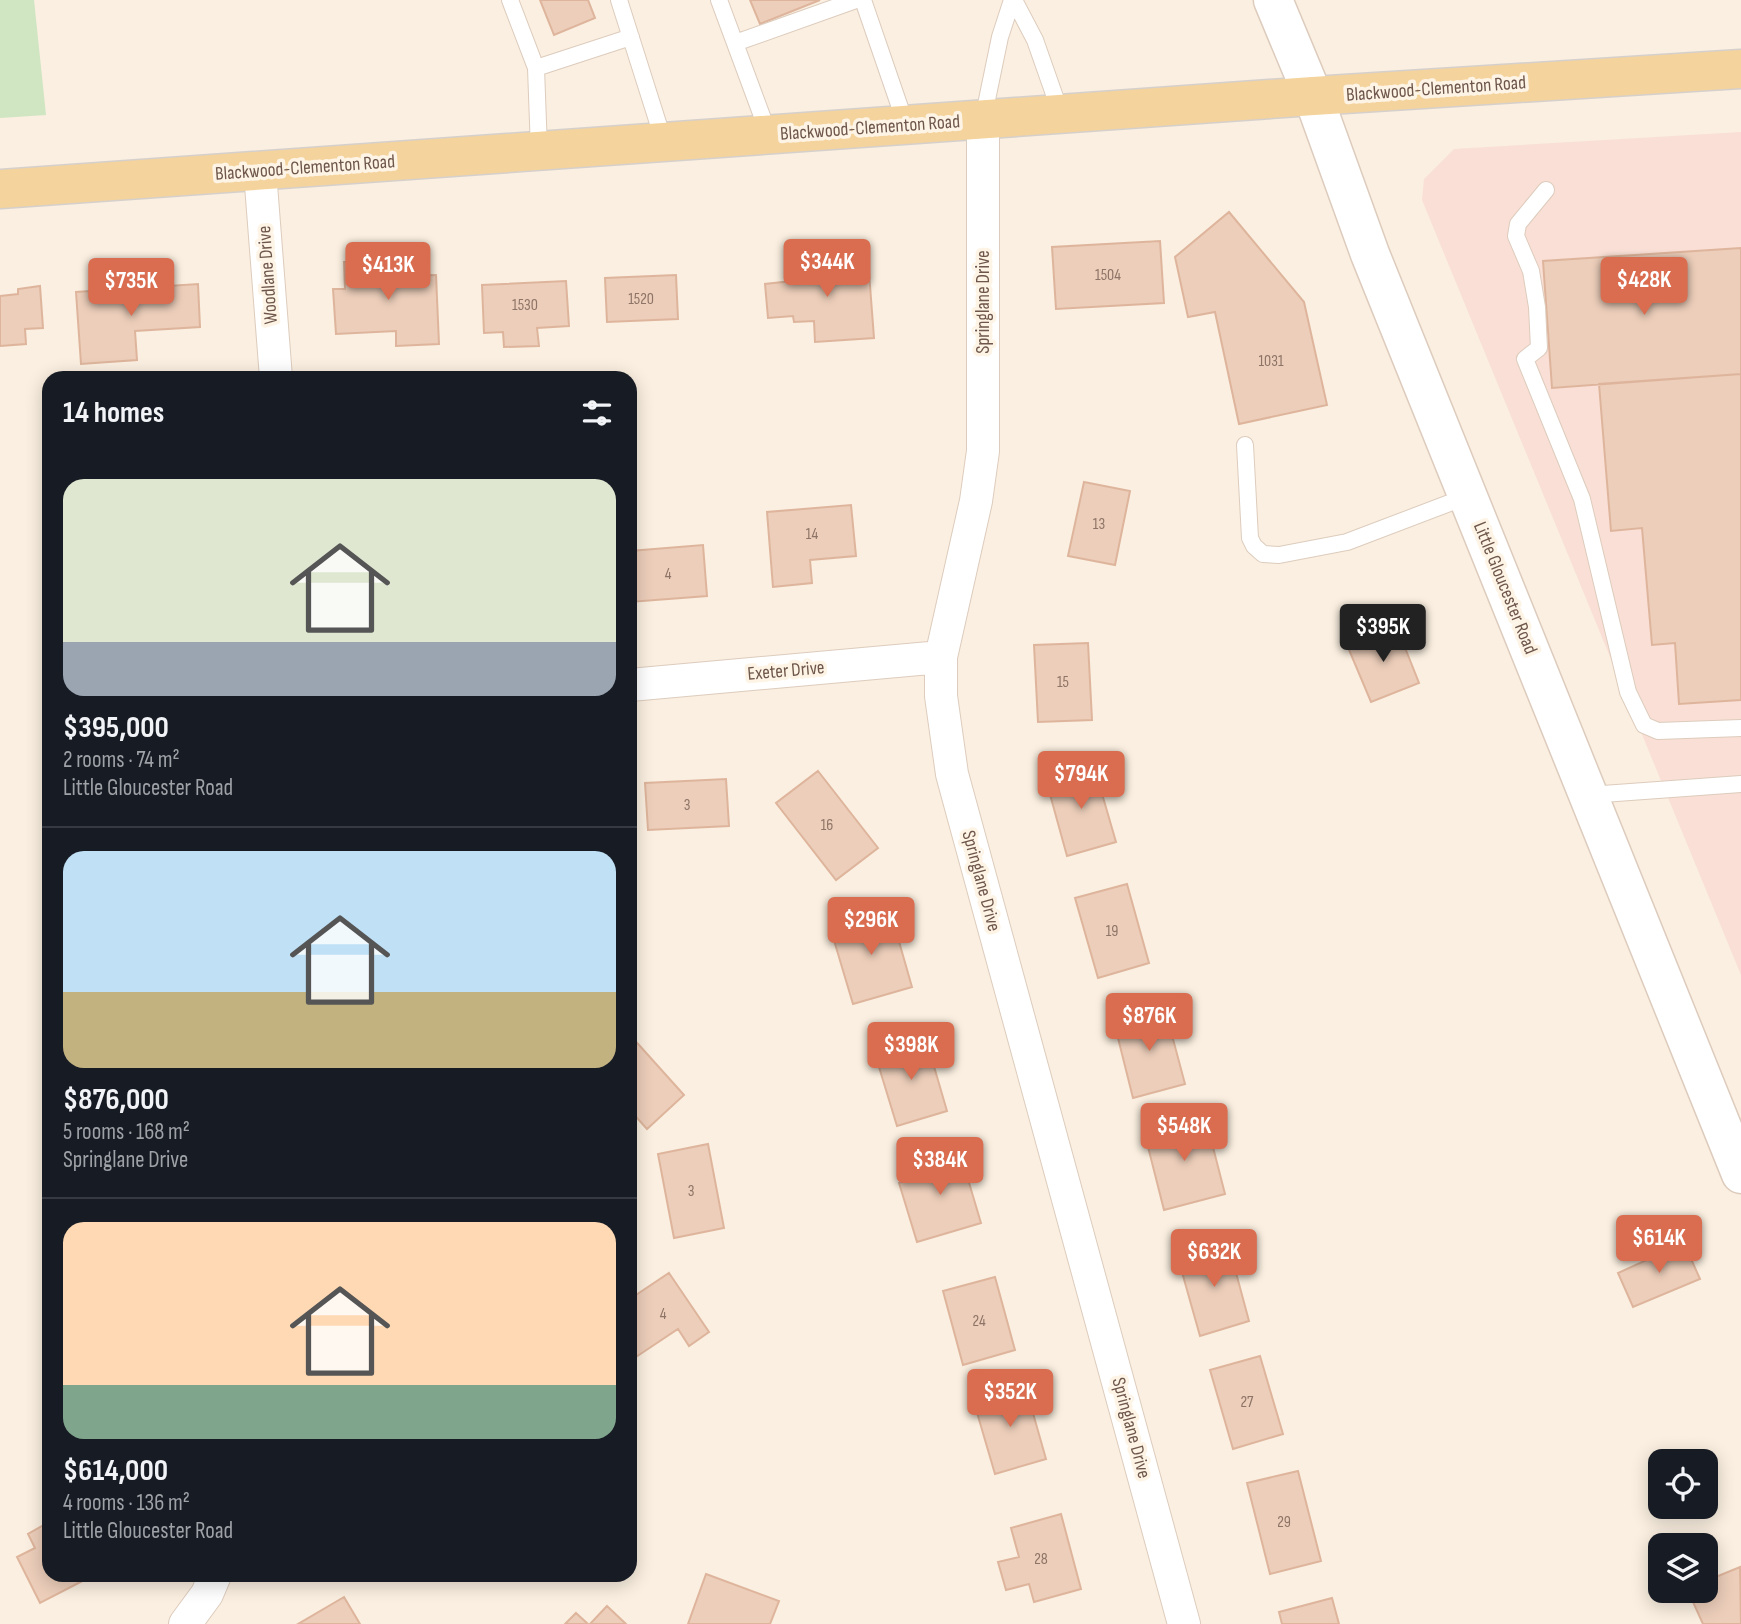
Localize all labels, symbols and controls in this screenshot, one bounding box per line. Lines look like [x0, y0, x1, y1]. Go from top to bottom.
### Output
street label: Blackwood-Clementon Road [1345, 71, 1527, 107]
street label: Blackwood-Clementon Road [779, 110, 961, 146]
street label: Blackwood-Clementon Road [214, 150, 396, 186]
street label: Woodlane Drive [253, 225, 283, 325]
pin: $344K [778, 240, 876, 299]
pin: $413K [339, 243, 437, 302]
text: $344K [800, 248, 854, 276]
street label: Springlane Drive [972, 250, 995, 354]
text: $413K [361, 251, 415, 279]
pin: $735K [82, 258, 180, 318]
pin: $428K [1595, 258, 1693, 317]
house number: 1504 [1095, 266, 1121, 285]
text: $428K [1617, 266, 1671, 294]
text: $735K [104, 267, 158, 295]
house number: 1520 [628, 290, 654, 309]
house number: 1530 [512, 296, 538, 315]
house number: 1031 [1258, 352, 1284, 371]
icon: filters [578, 394, 616, 432]
text: 14 homes [63, 395, 164, 431]
house number: 13 [1093, 515, 1105, 534]
street label: Little Gloucester Road [1468, 519, 1542, 657]
icon: home [277, 525, 403, 651]
house number: 14 [806, 525, 818, 544]
house number: 4 [665, 565, 672, 584]
pin: $395K [1334, 604, 1432, 664]
text: $395K [1356, 613, 1410, 641]
street label: Exeter Drive [747, 656, 825, 686]
house number: 15 [1057, 673, 1069, 692]
text: $395,000 [63, 710, 169, 746]
text: 2 rooms · 74 m² [63, 746, 180, 774]
pin: $794K [1032, 752, 1130, 811]
text: $794K [1054, 760, 1108, 788]
text: Little Gloucester Road [63, 774, 233, 802]
house number: 3 [684, 796, 690, 815]
house number: 16 [821, 816, 833, 835]
street label: Springlane Drive [956, 828, 1006, 934]
icon: home [277, 897, 403, 1023]
pin: $296K [822, 898, 920, 957]
text: $296K [844, 906, 898, 934]
house number: 19 [1106, 922, 1118, 941]
pin: $876K [1100, 993, 1198, 1053]
text: $876K [1122, 1002, 1176, 1030]
pin: $398K [862, 1023, 960, 1082]
text: $398K [883, 1031, 939, 1059]
text: $876,000 [63, 1082, 169, 1118]
pin: $548K [1135, 1104, 1233, 1163]
text: $548K [1157, 1112, 1211, 1140]
text: 5 rooms · 168 m² [63, 1118, 190, 1146]
pin: $384K [891, 1138, 989, 1197]
text: Springlane Drive [63, 1146, 188, 1174]
text: $384K [912, 1146, 968, 1174]
house number: 3 [688, 1182, 694, 1201]
pin: $614K [1610, 1216, 1708, 1275]
text: $614K [1632, 1224, 1686, 1252]
pin: $632K [1165, 1230, 1263, 1289]
text: $632K [1187, 1238, 1241, 1266]
icon: home [277, 1268, 403, 1394]
house number: 4 [660, 1305, 667, 1324]
house number: 24 [972, 1312, 986, 1331]
pin: $352K [961, 1370, 1059, 1429]
street label: Springlane Drive [1106, 1375, 1156, 1481]
text: $352K [983, 1378, 1037, 1406]
house number: 27 [1240, 1393, 1254, 1412]
map controls [1648, 1449, 1718, 1603]
button: locate [1648, 1449, 1718, 1519]
text: $614,000 [63, 1453, 168, 1489]
text: 4 rooms · 136 m² [63, 1489, 190, 1517]
house number: 29 [1277, 1513, 1291, 1532]
text: Little Gloucester Road [63, 1517, 233, 1545]
button: layers [1648, 1533, 1718, 1603]
house number: 28 [1034, 1550, 1048, 1569]

